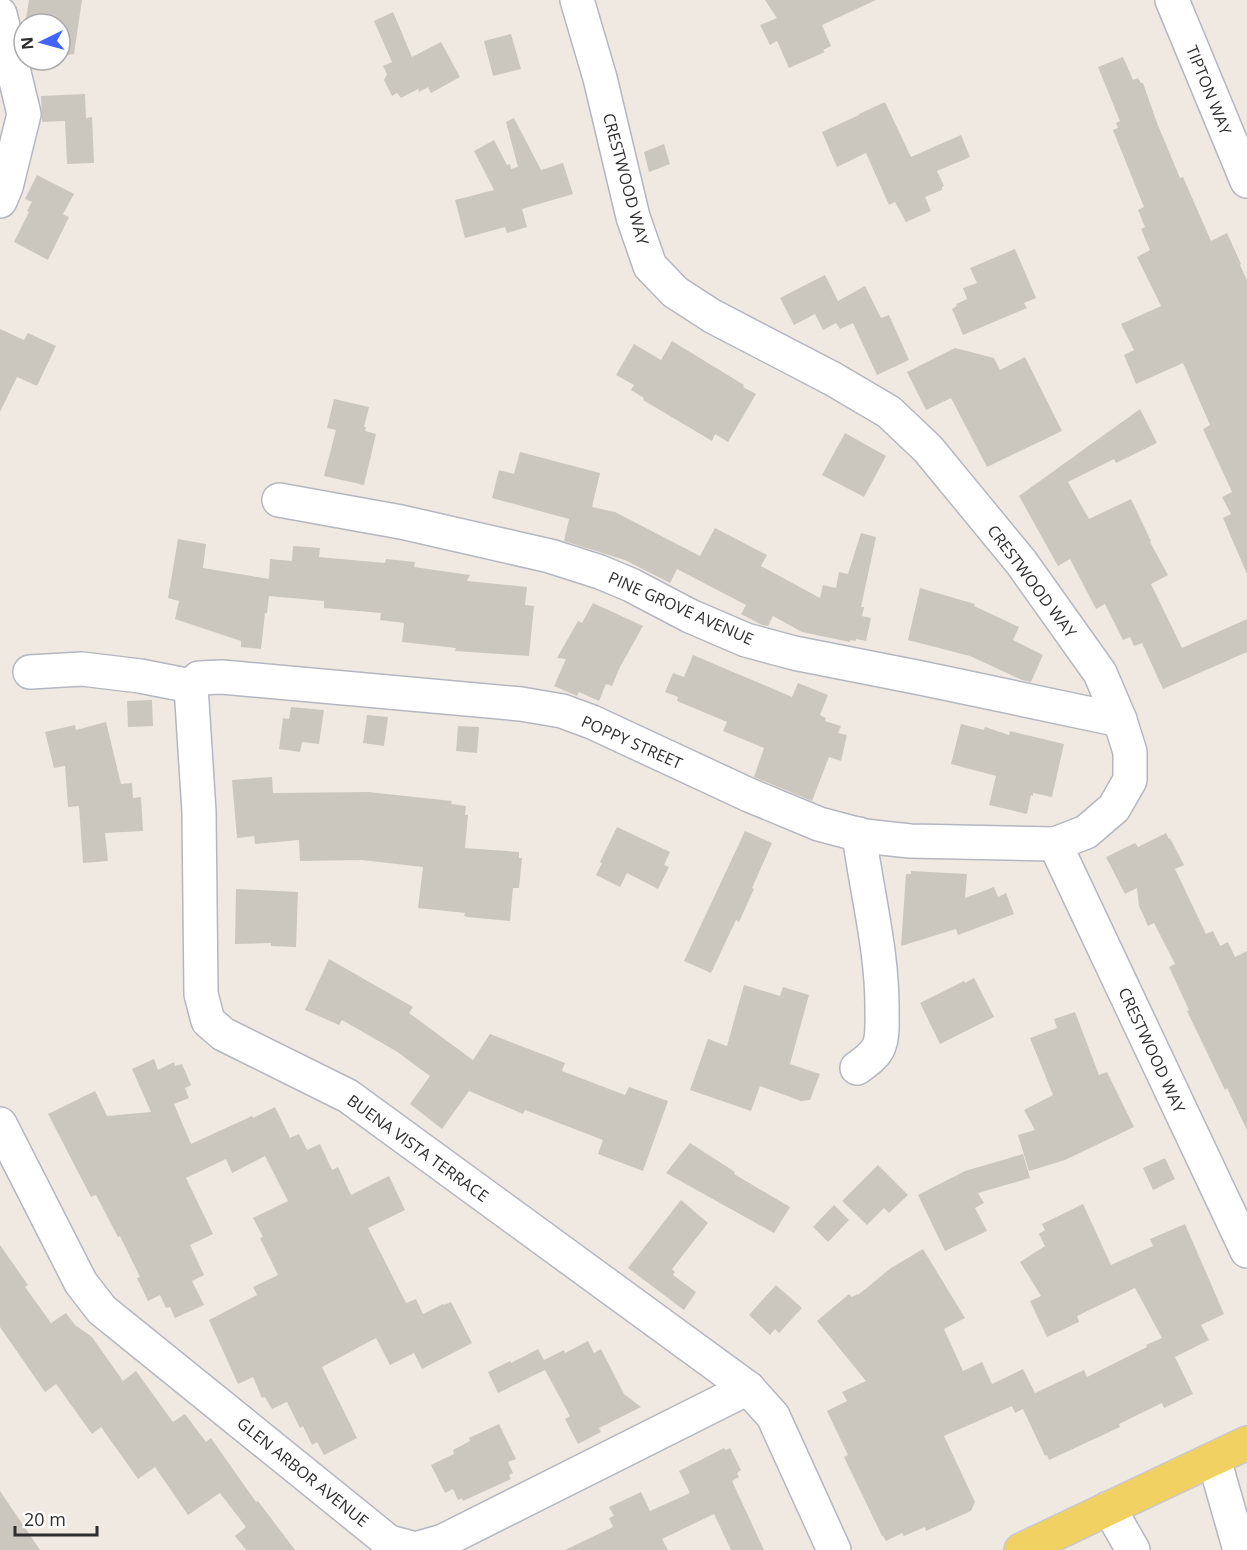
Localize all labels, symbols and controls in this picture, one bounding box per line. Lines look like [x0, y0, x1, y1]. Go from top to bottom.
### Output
north arrow [12, 12, 72, 72]
text: N [16, 36, 39, 51]
street label: TIPTON WAY [1181, 42, 1237, 138]
street label: CRESTWOOD WAY [598, 111, 654, 247]
street label: CRESTWOOD WAY [982, 520, 1082, 642]
street label: PINE GROVE AVENUE [605, 566, 757, 650]
street label: POPPY STREET [578, 710, 686, 774]
street label: CRESTWOOD WAY [1113, 984, 1191, 1116]
street label: BUENA VISTA TERRACE [343, 1089, 493, 1207]
street label: GLEN ARBOR AVENUE [233, 1412, 373, 1532]
scale bar [15, 1499, 98, 1537]
text: 20 m [24, 1507, 66, 1531]

